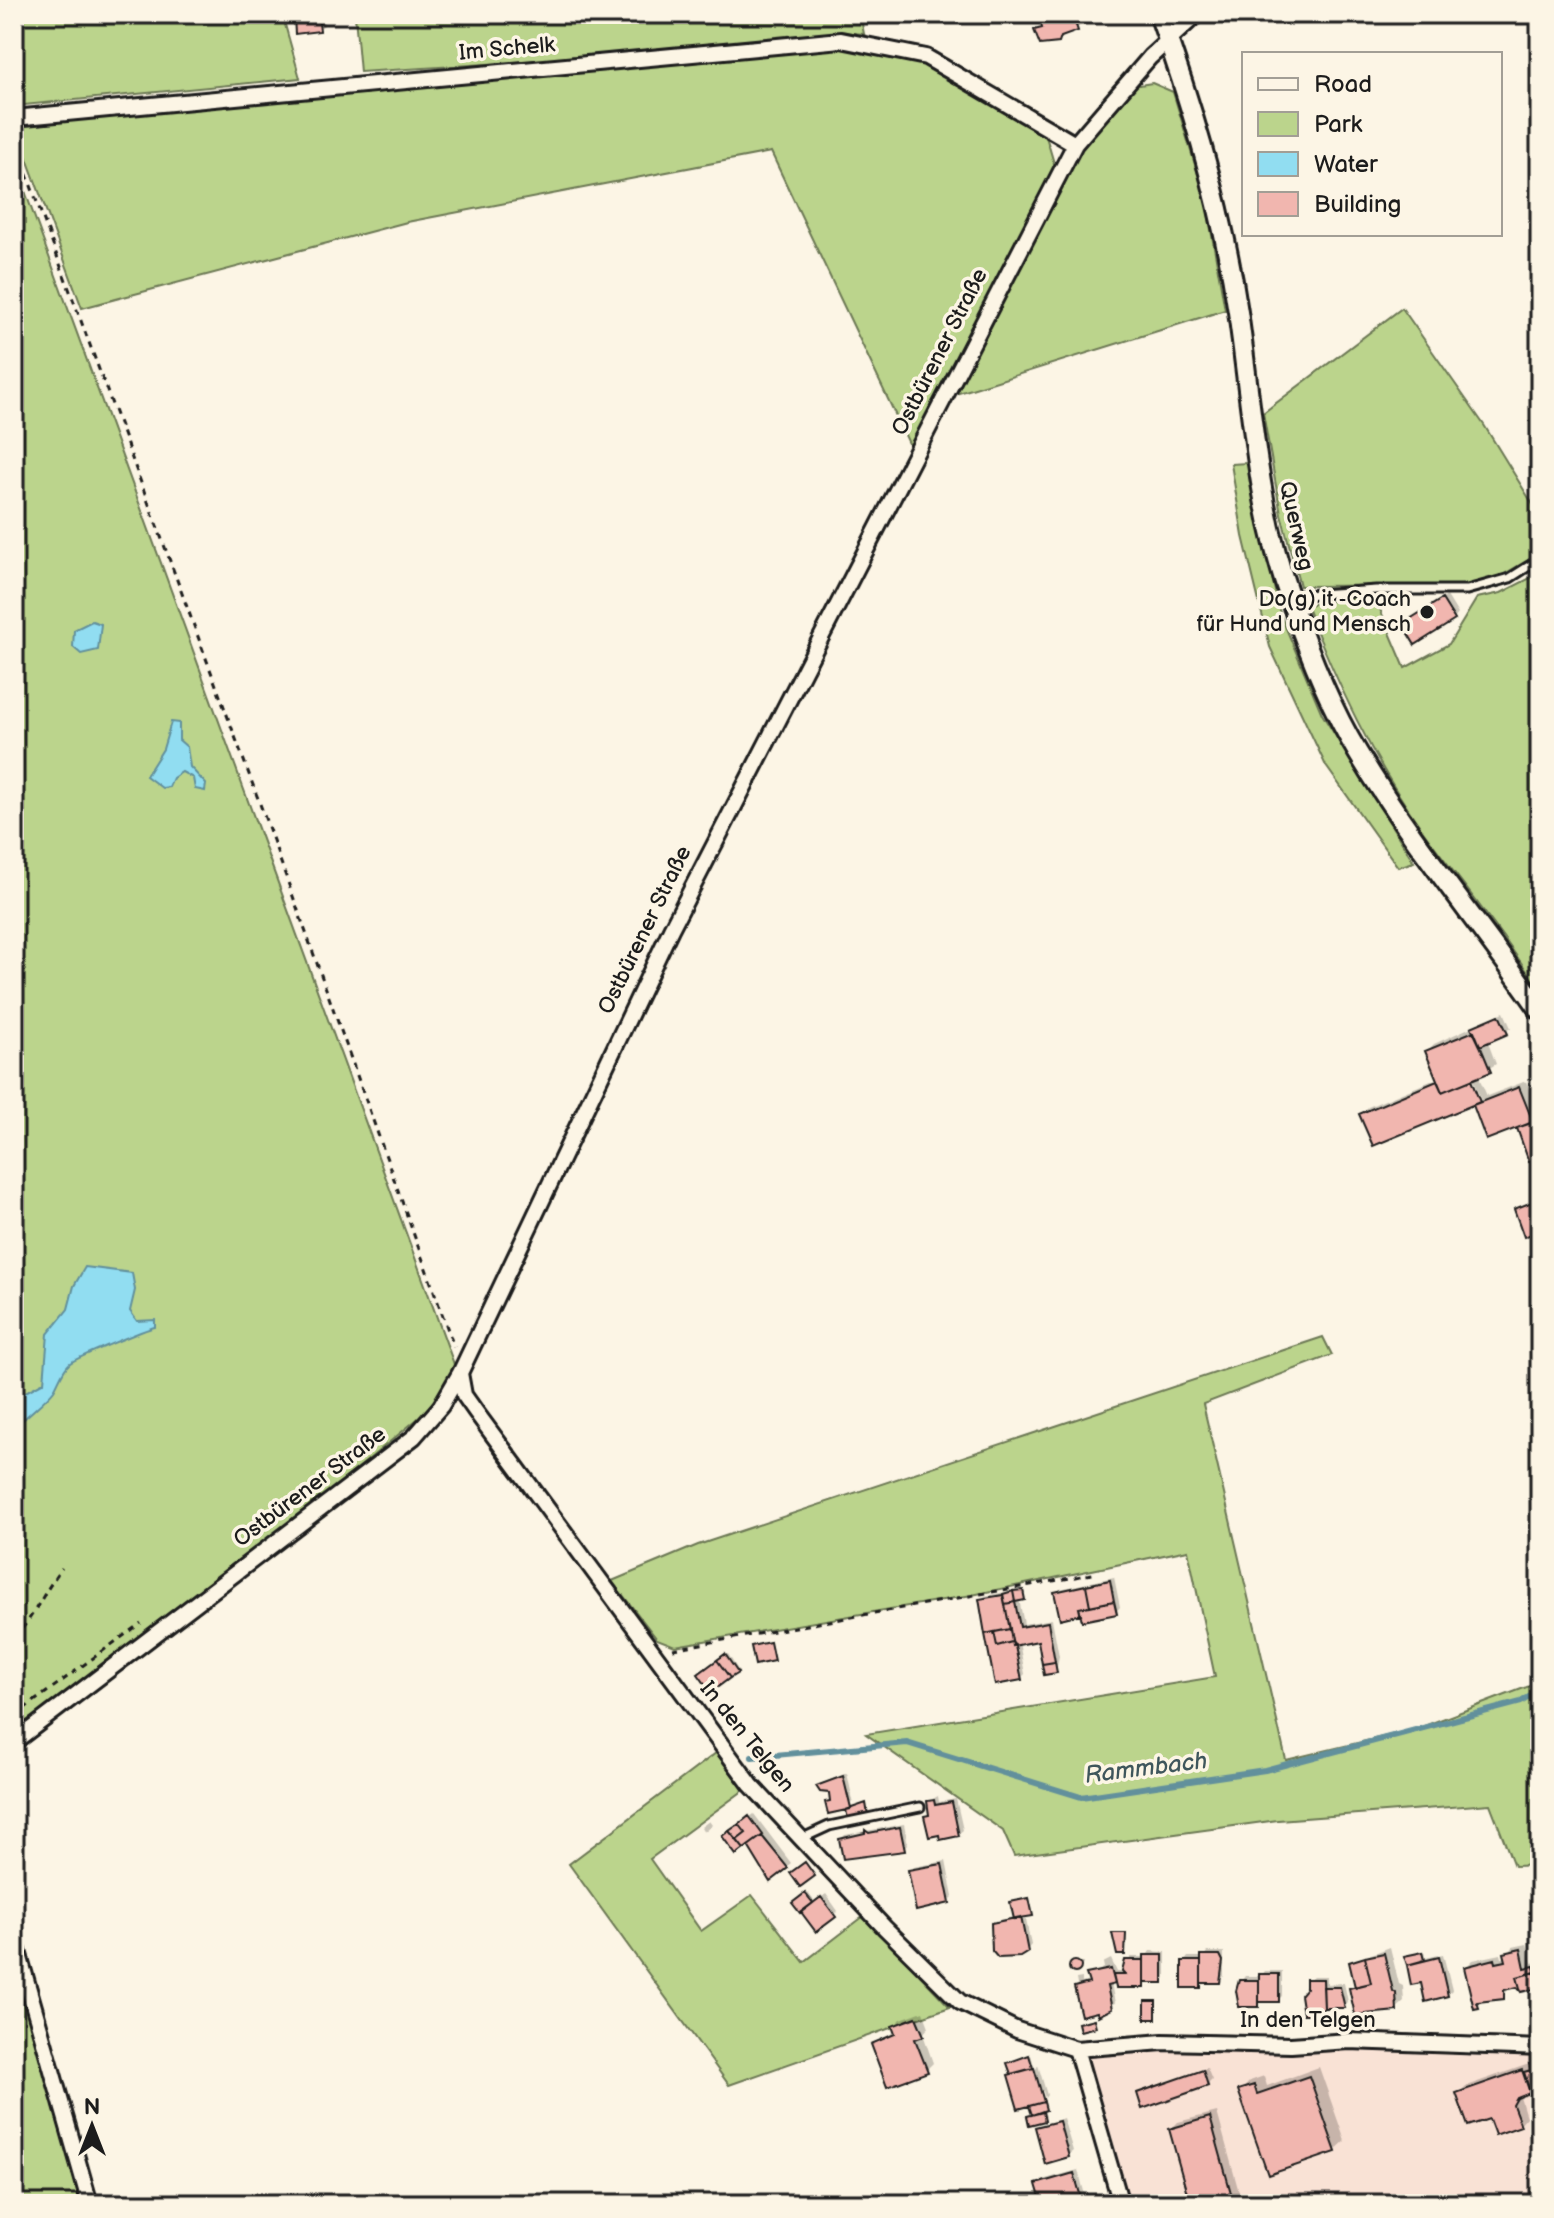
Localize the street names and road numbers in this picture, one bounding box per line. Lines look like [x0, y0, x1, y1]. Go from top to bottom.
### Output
street label: Im Schelk [458, 31, 556, 67]
street label: Ostbürener Straße [886, 264, 994, 440]
street label: Querweg [1273, 479, 1319, 573]
street label: Ostbürener Straße [593, 842, 697, 1018]
street label: Ostbürener Straße [229, 1421, 391, 1553]
street label: In den Telgen [694, 1676, 800, 1798]
street label: In den Telgen [1240, 2007, 1376, 2034]

